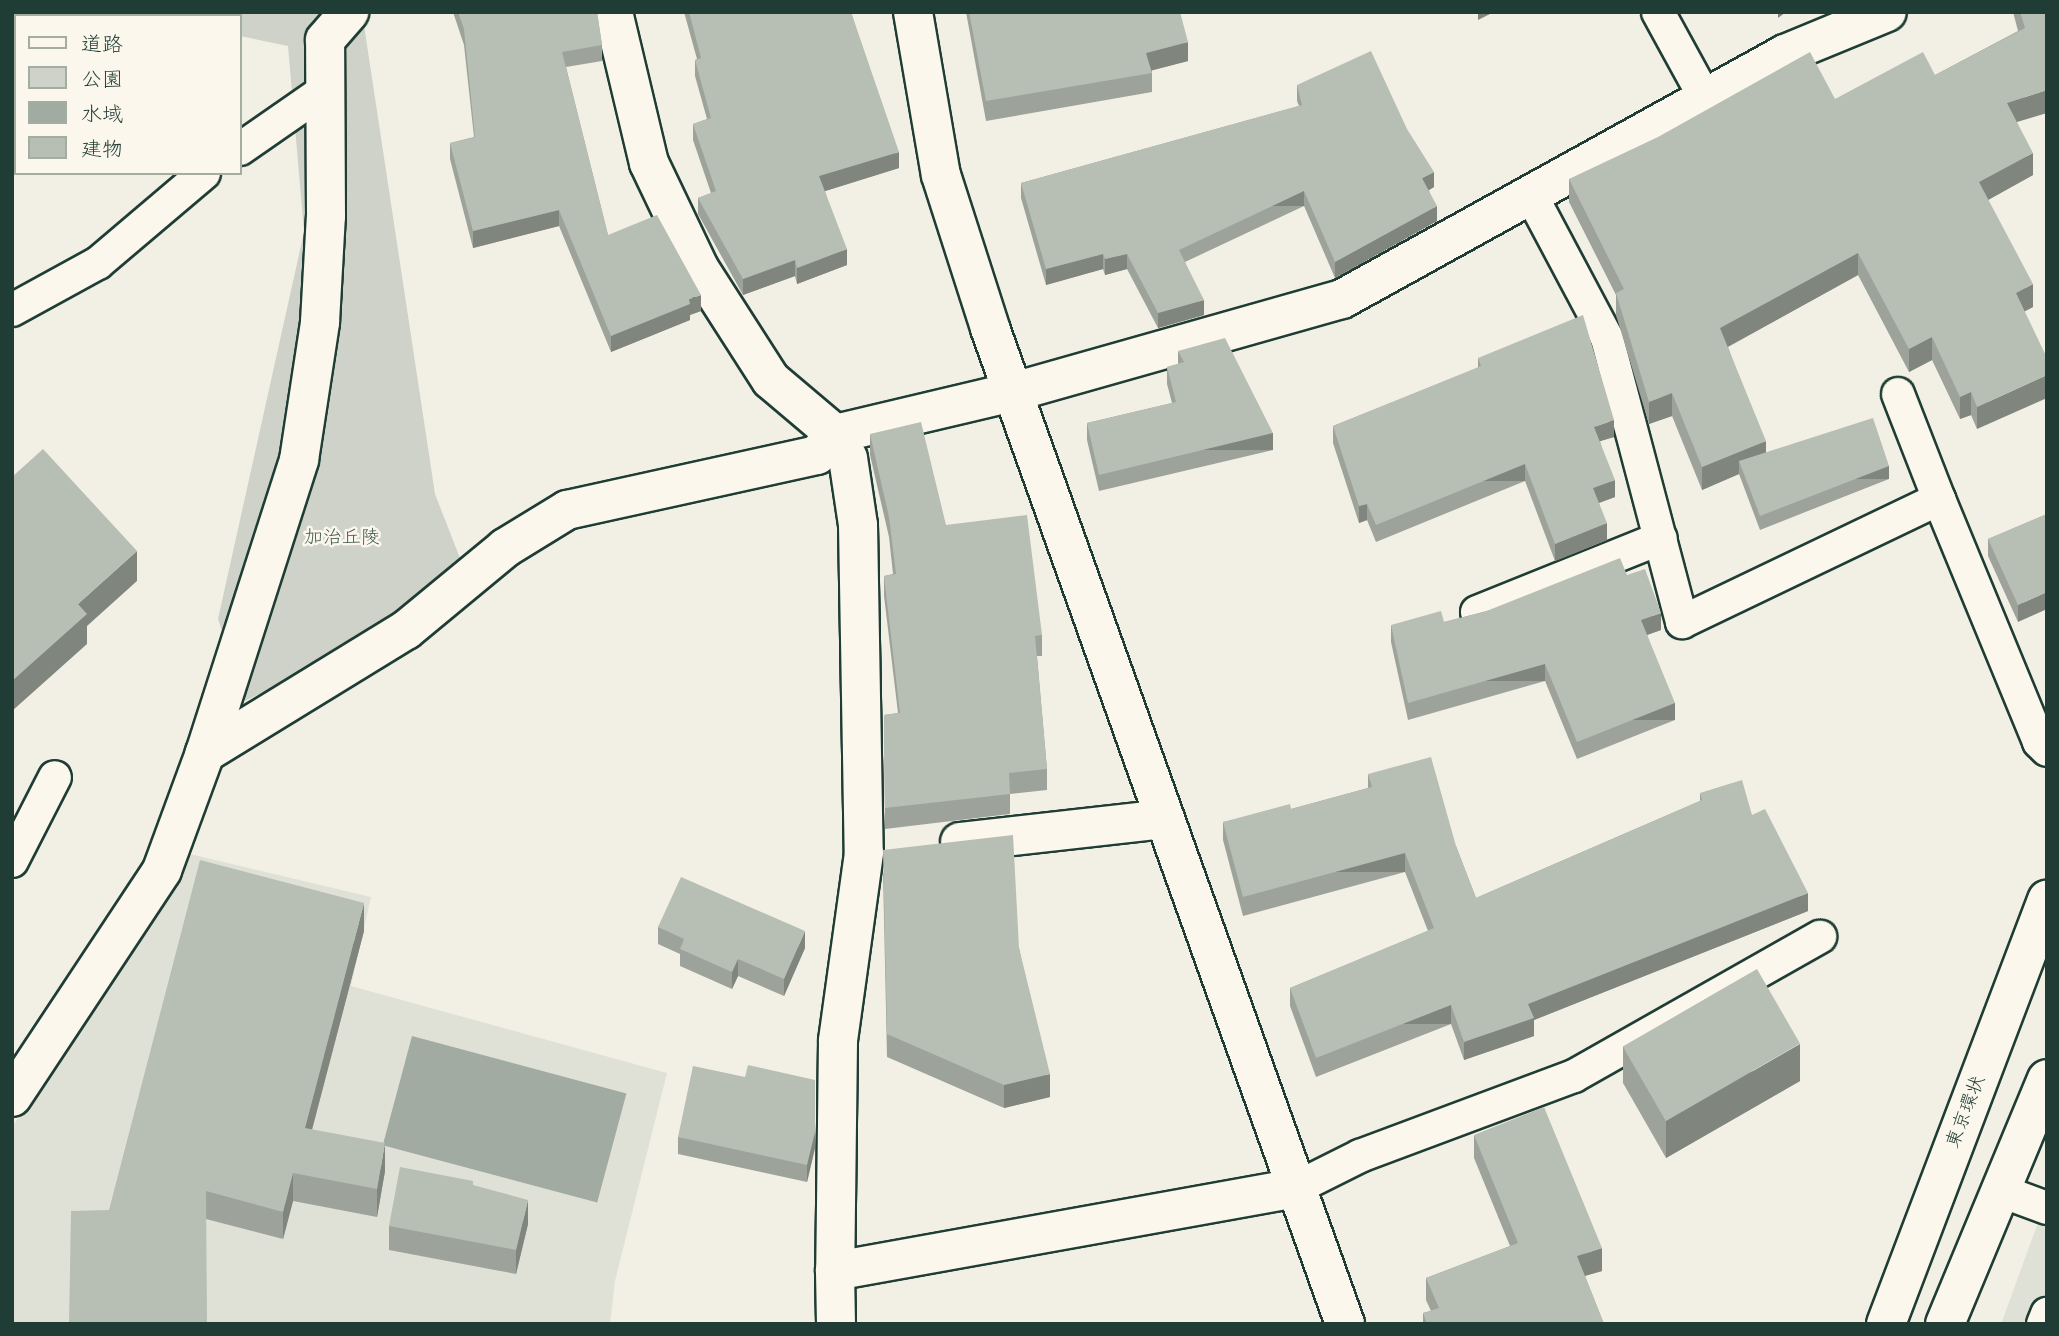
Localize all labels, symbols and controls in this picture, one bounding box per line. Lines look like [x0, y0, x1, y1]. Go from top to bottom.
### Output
legend [14, 14, 242, 175]
text: 道路 [81, 31, 123, 58]
text: 公園 [81, 66, 123, 93]
text: 水域 [81, 101, 123, 128]
text: 建物 [81, 136, 123, 163]
park label: 加治丘陵 [304, 527, 380, 549]
street label: 東京環状 [1942, 1072, 1990, 1152]

